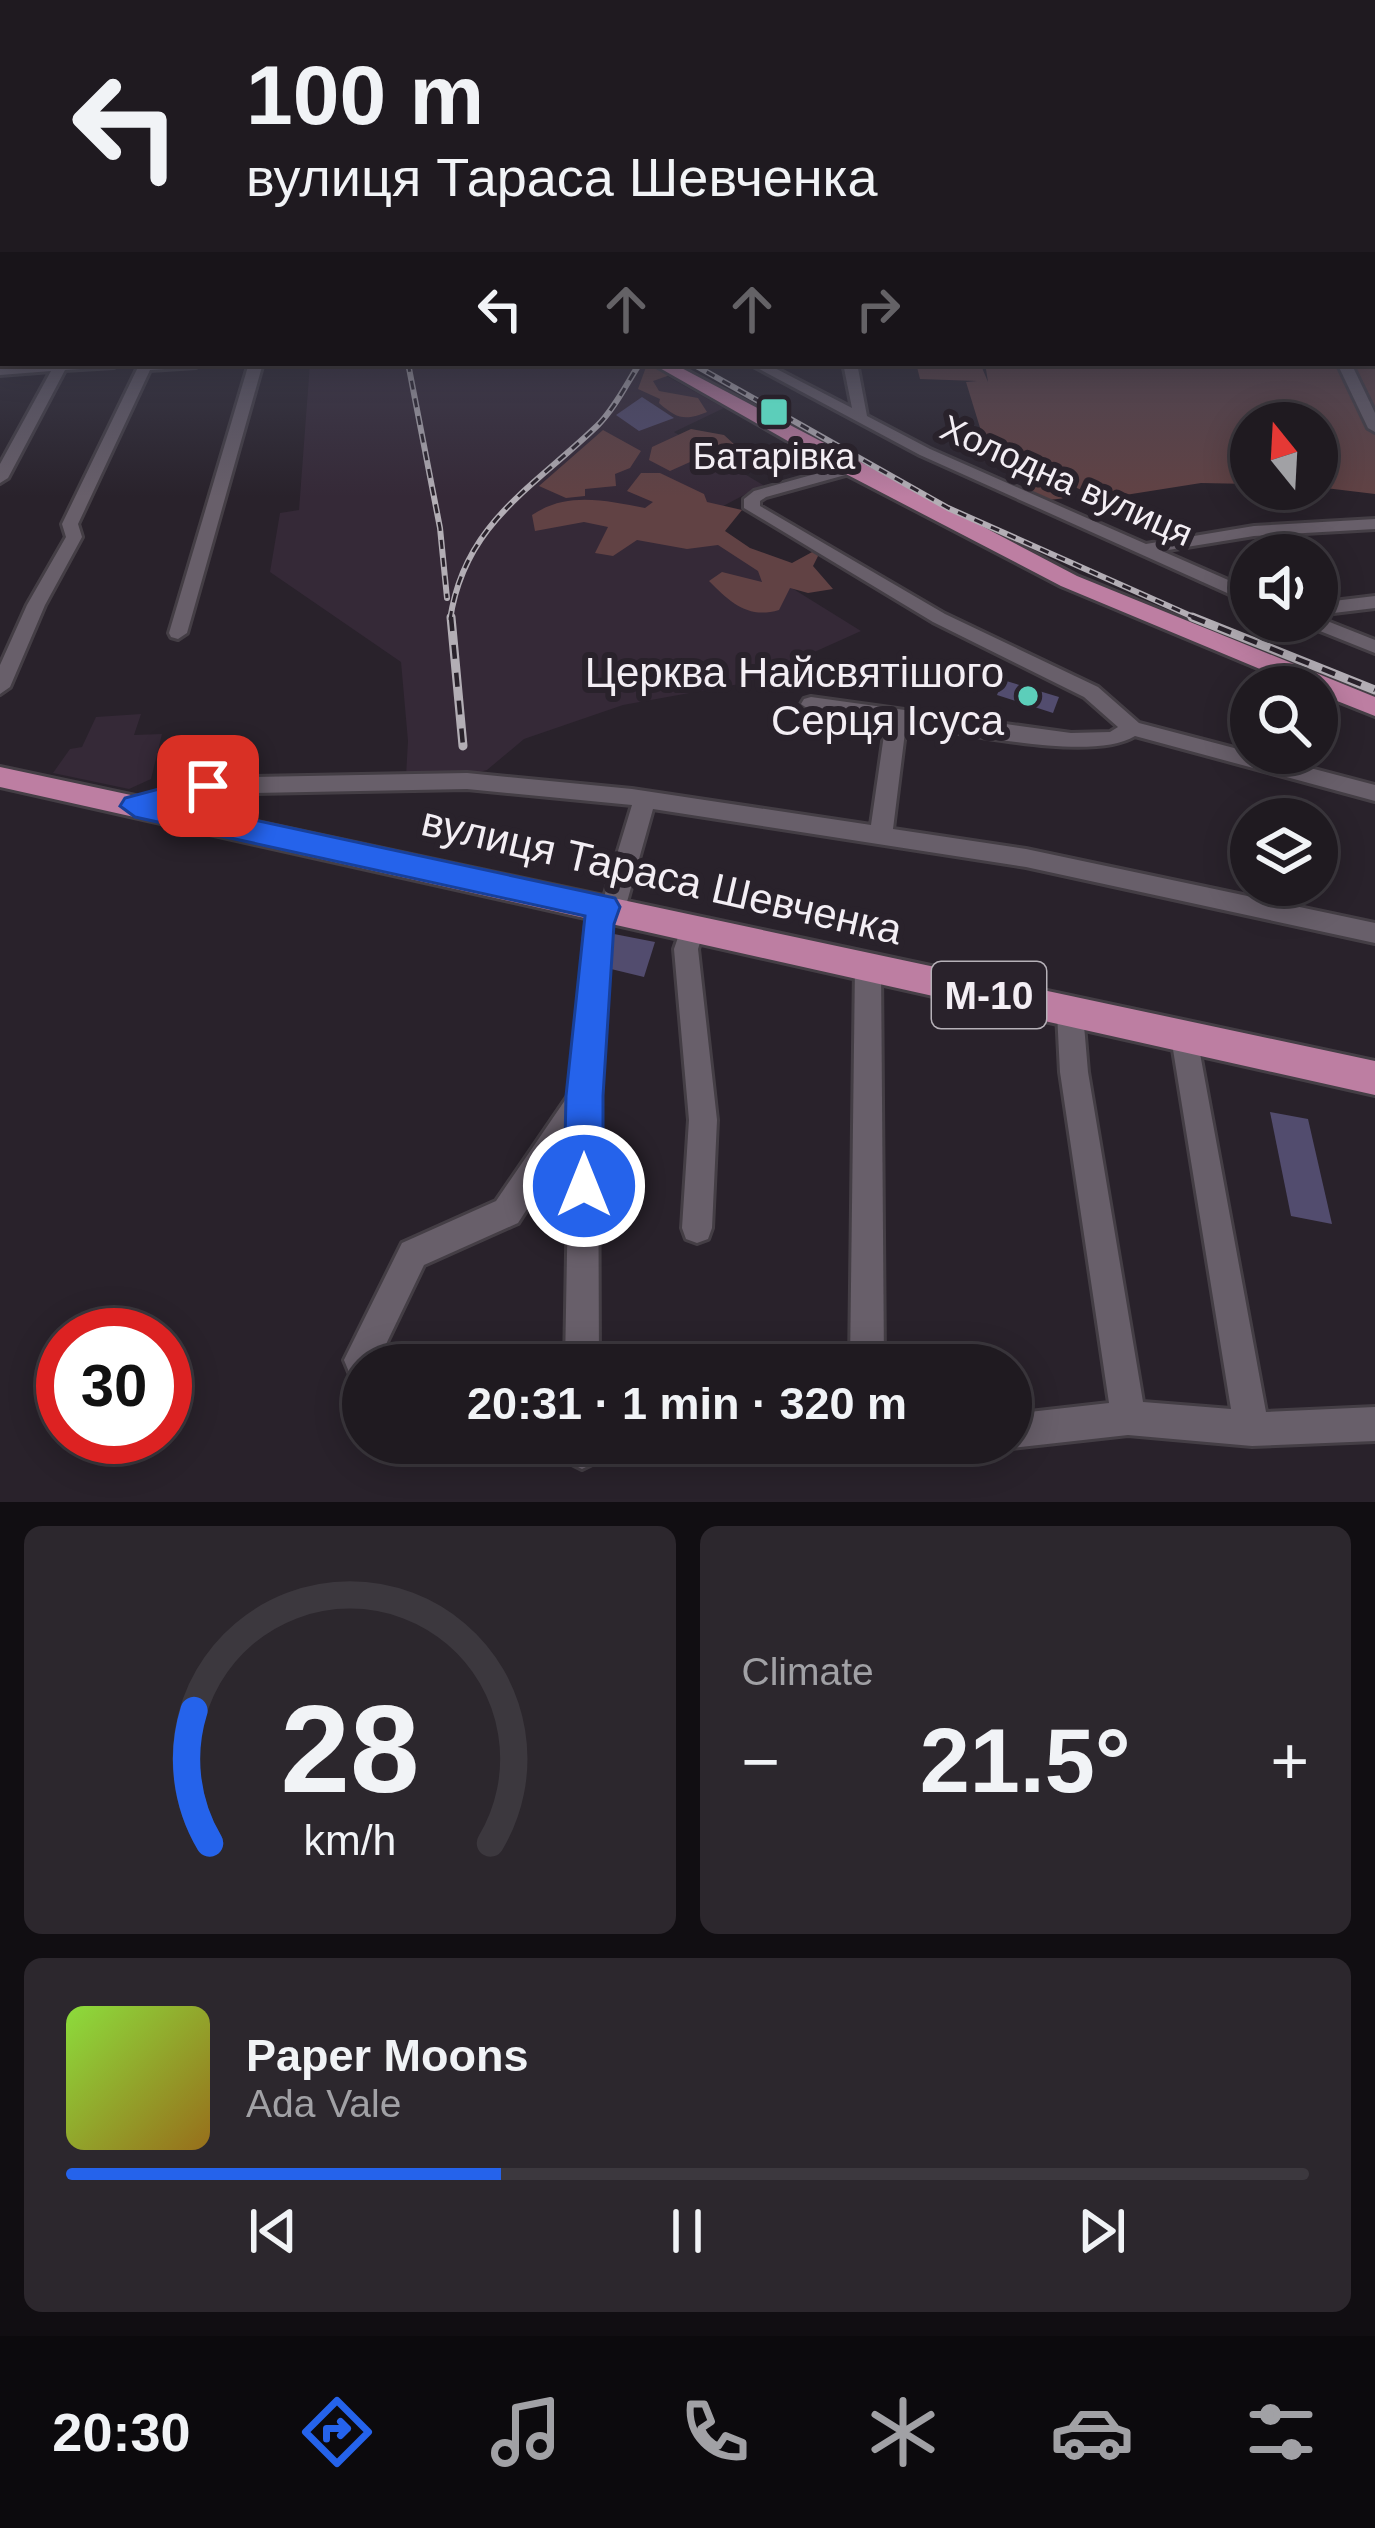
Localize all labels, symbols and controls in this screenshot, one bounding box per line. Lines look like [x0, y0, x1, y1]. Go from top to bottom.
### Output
icon: left [48, 48, 204, 204]
text: 100 m [246, 48, 484, 142]
text: вулиця Тараса Шевченка [246, 147, 877, 207]
icon: left [467, 276, 533, 342]
icon: ahead [593, 276, 659, 342]
icon: ahead [719, 276, 785, 342]
icon: right [845, 276, 911, 342]
marker: Батарівка [758, 396, 790, 428]
north arrow [1230, 402, 1338, 510]
map controls [1230, 402, 1338, 906]
street label: Холодна вулиця [935, 407, 1199, 554]
place label: Батарівка [693, 436, 856, 477]
button: sound [1230, 534, 1338, 642]
place label: Церква Найсвятішого Серця Ісуса [585, 649, 1005, 744]
button: search [1230, 666, 1338, 774]
marker: Церква Найсвятішого Серця Ісуса [1015, 683, 1041, 709]
pin [157, 735, 259, 837]
icon: arrive [175, 753, 241, 819]
street label: вулиця Тараса Шевченка [417, 797, 907, 954]
button: layers [1230, 798, 1338, 906]
road number: М-10 [932, 962, 1046, 1028]
position arrow [521, 1123, 647, 1249]
speed limit sign: 30 [36, 1308, 192, 1464]
text: 20:31 · 1 min · 320 m [467, 1378, 907, 1429]
text: Climate [742, 1650, 874, 1693]
text: 28 [280, 1679, 419, 1818]
text: 21.5° [920, 1711, 1131, 1811]
text: − [742, 1724, 780, 1798]
text: + [1270, 1724, 1309, 1798]
text: km/h [303, 1816, 396, 1864]
text: Paper Moons [246, 2030, 529, 2081]
text: Ada Vale [246, 2082, 401, 2125]
icon: previous [240, 2198, 306, 2264]
icon: pause [654, 2198, 720, 2264]
icon: next [1069, 2198, 1135, 2264]
icon: directions [295, 2390, 379, 2474]
icon: music [484, 2390, 568, 2474]
icon: phone [673, 2390, 757, 2474]
icon: climate [861, 2390, 945, 2474]
icon: car [1050, 2390, 1134, 2474]
icon: filters [1239, 2390, 1323, 2474]
text: 20:30 [52, 2402, 190, 2462]

